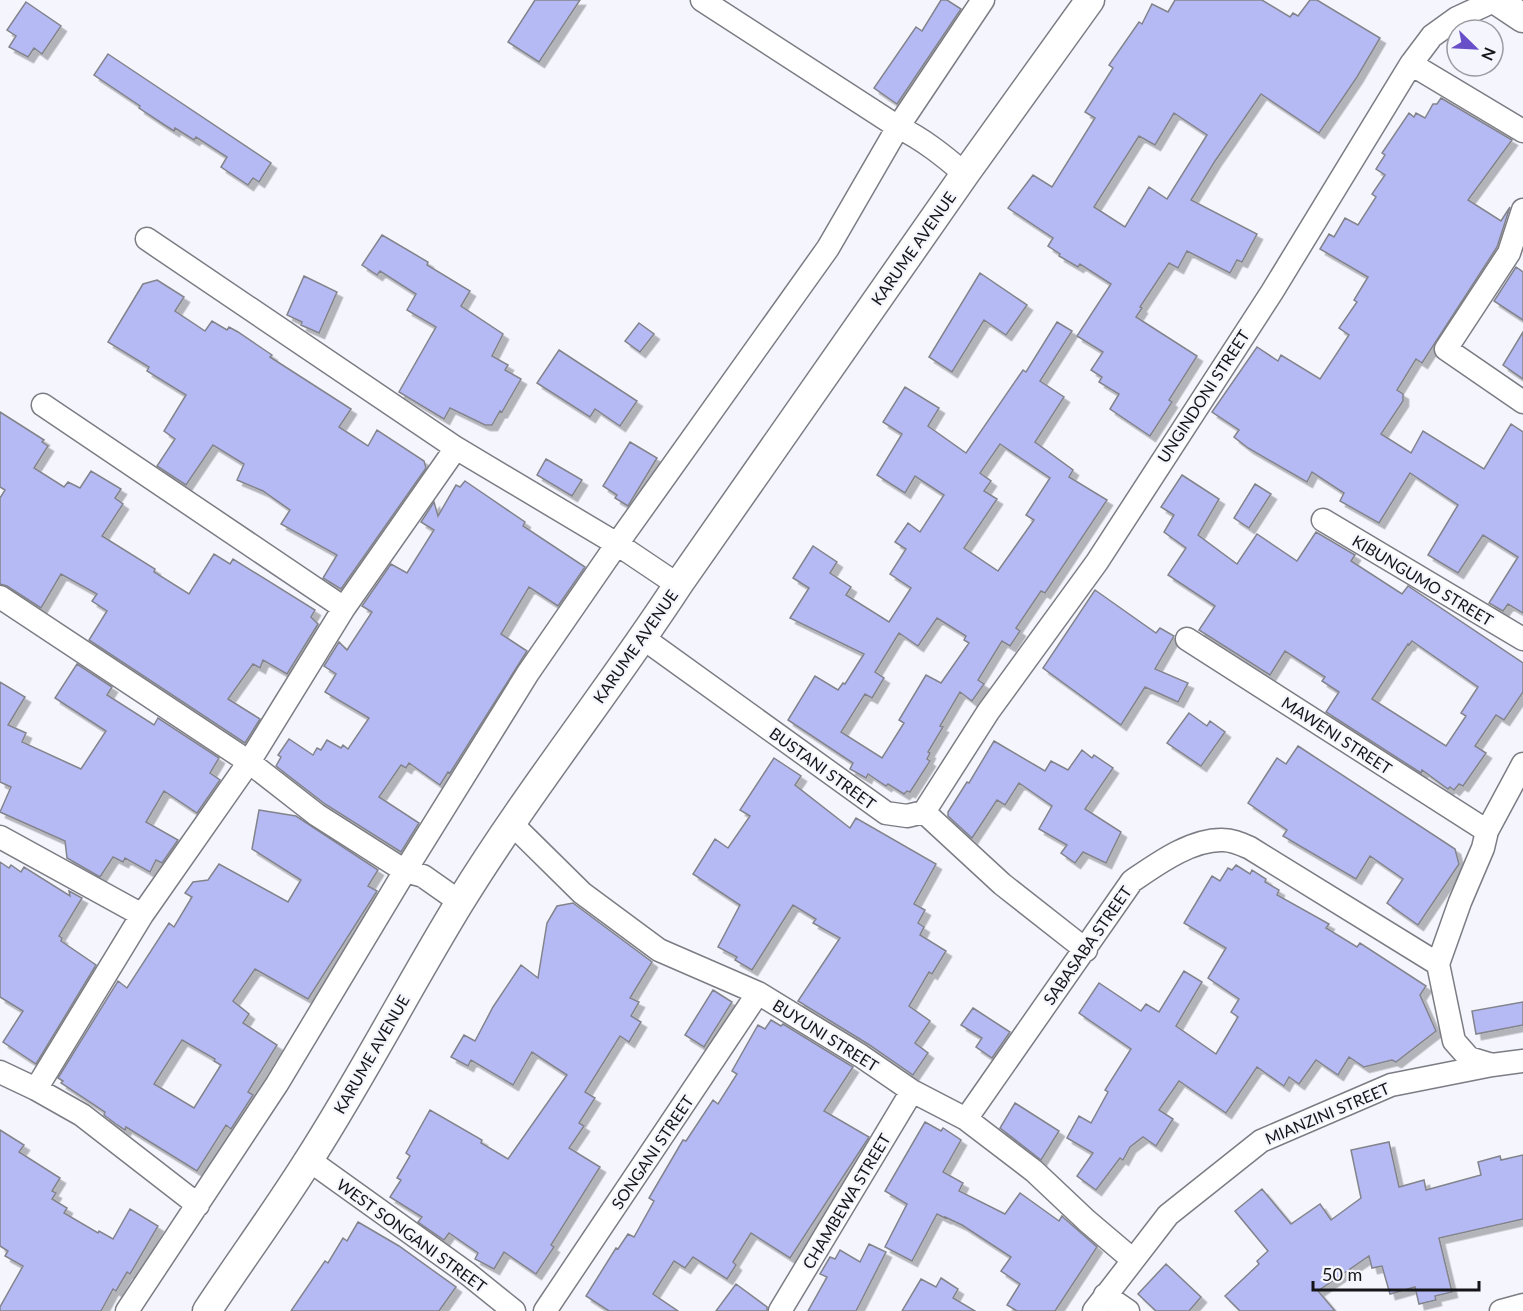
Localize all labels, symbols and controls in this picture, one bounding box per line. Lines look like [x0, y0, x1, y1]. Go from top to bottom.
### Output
north arrow [1445, 18, 1505, 78]
text: N [1478, 45, 1500, 64]
street label: KARUME AVENUE [867, 188, 959, 308]
street label: UNGINDONI STREET [1153, 326, 1253, 466]
street label: KIBUNGUMO STREET [1349, 530, 1497, 630]
street label: KARUME AVENUE [589, 586, 681, 706]
street label: MAWENI STREET [1278, 692, 1396, 778]
street label: BUSTANI STREET [766, 723, 880, 813]
street label: SABASABA STREET [1039, 882, 1135, 1008]
street label: KARUME AVENUE [329, 991, 413, 1117]
street label: BUYUNI STREET [770, 995, 883, 1075]
street label: MIANZINI STREET [1262, 1078, 1393, 1148]
street label: SONGANI STREET [607, 1091, 697, 1212]
street label: CHAMBEWA STREET [798, 1129, 894, 1272]
street label: WEST SONGANI STREET [333, 1174, 491, 1296]
scale bar [1313, 1254, 1480, 1292]
text: 50 m [1322, 1263, 1362, 1285]

